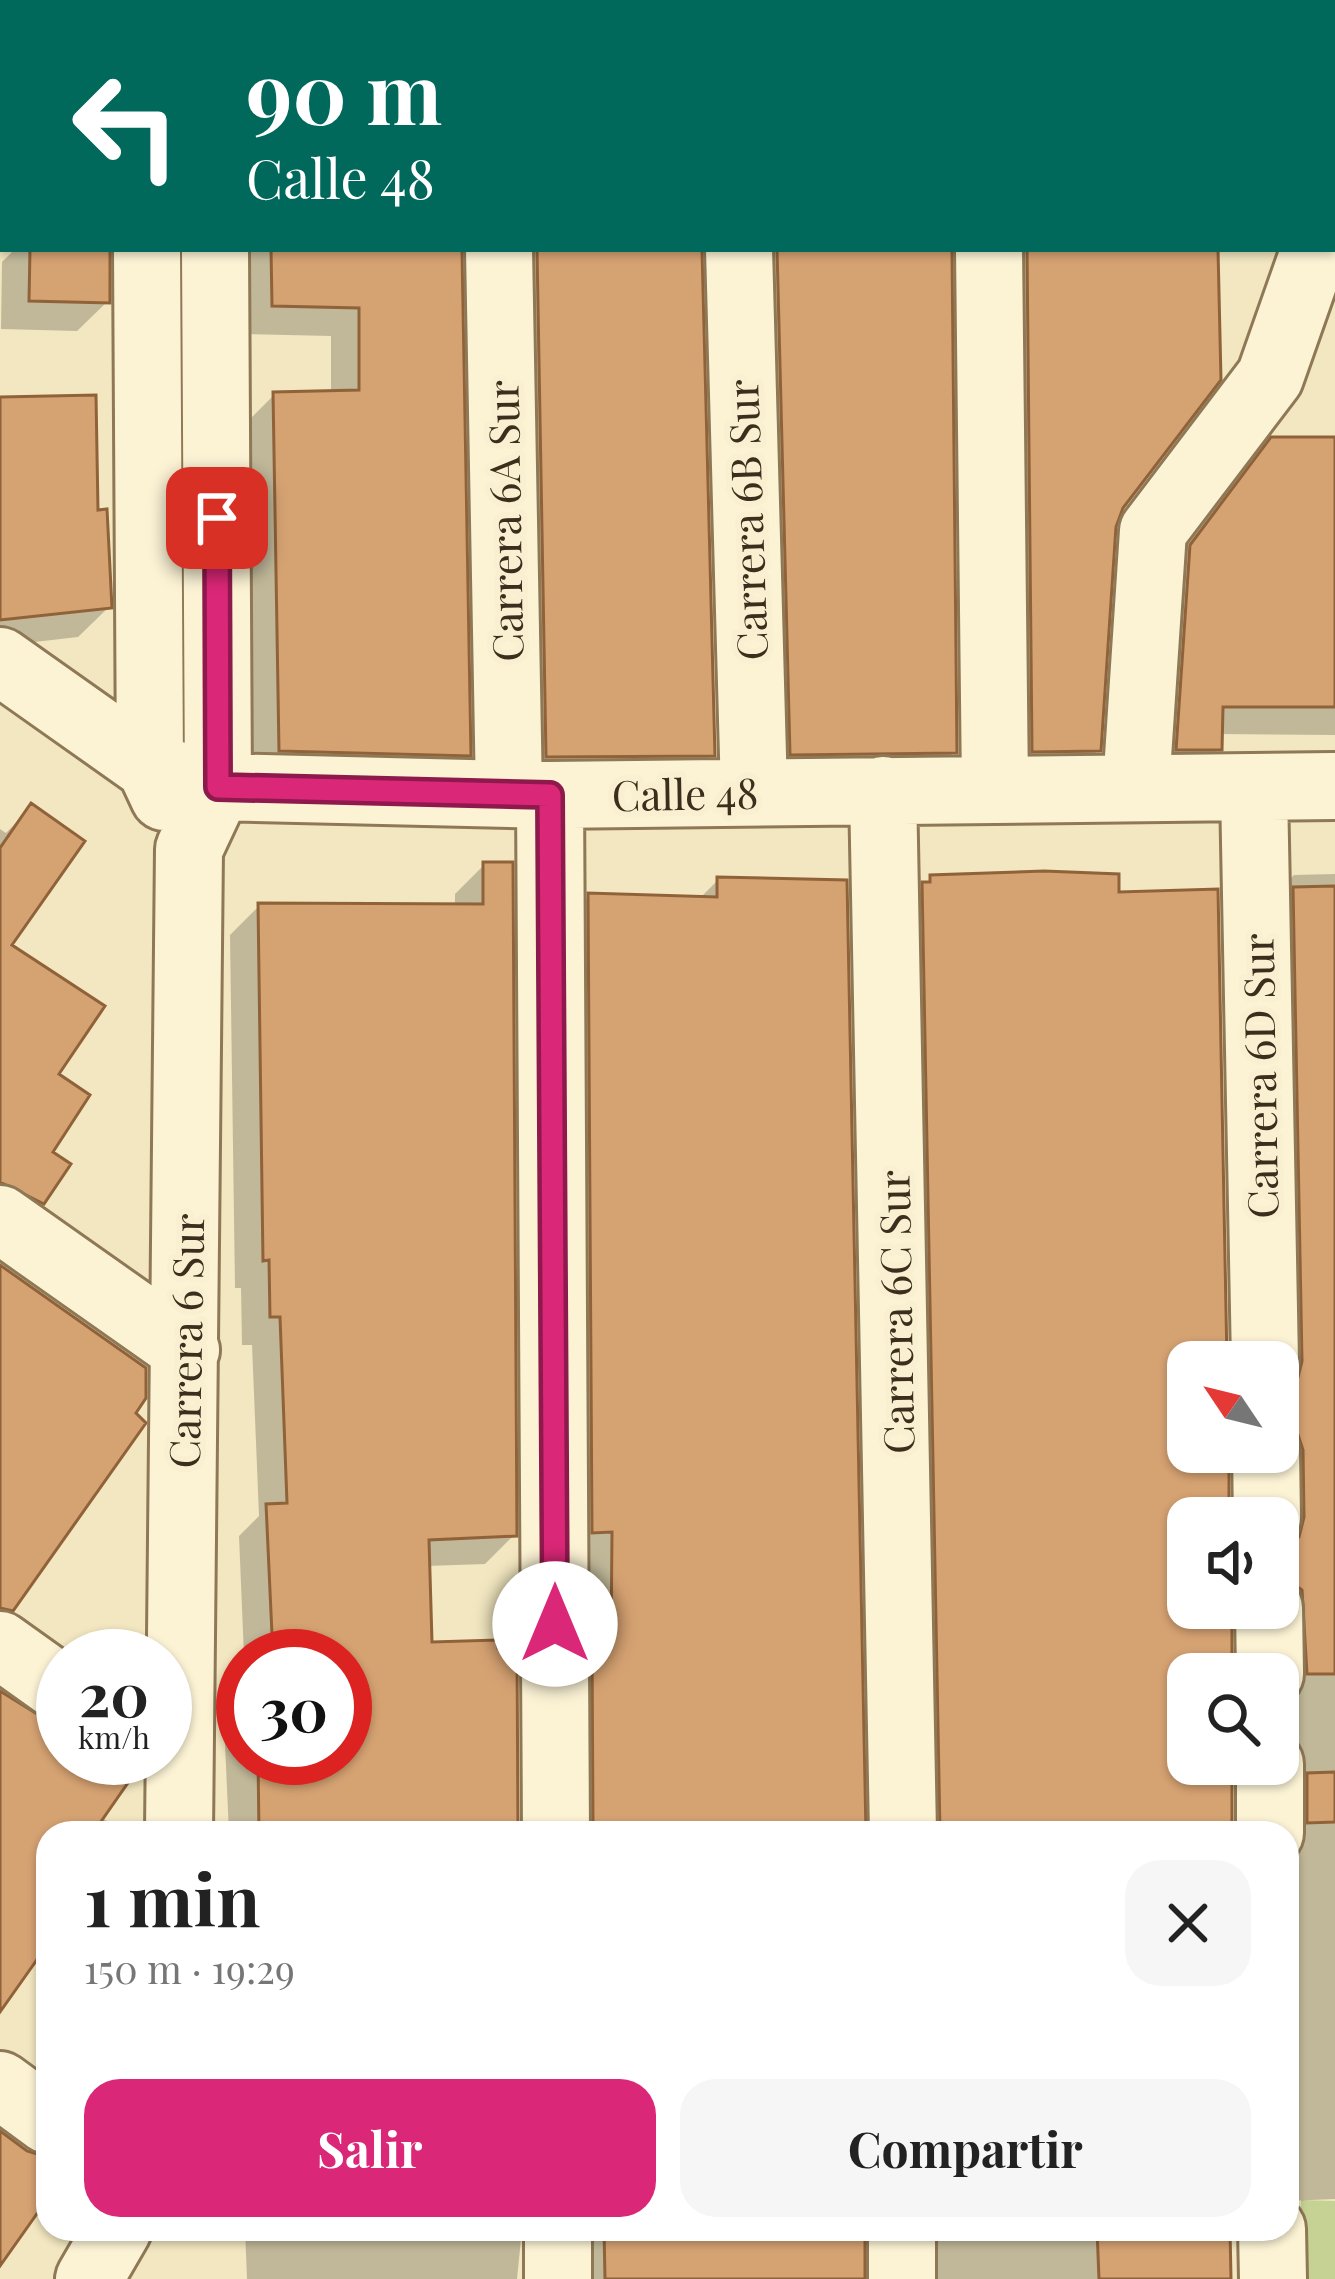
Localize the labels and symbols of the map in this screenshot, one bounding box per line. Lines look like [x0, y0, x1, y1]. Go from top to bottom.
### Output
street label: Carrera 6B Sur [713, 378, 779, 662]
street label: Carrera 6A Sur [474, 379, 534, 662]
pin [166, 467, 268, 569]
street label: Calle 48 [611, 764, 759, 822]
street label: Carrera 6D Sur [1229, 932, 1289, 1219]
street label: Carrera 6C Sur [865, 1169, 925, 1454]
street label: Carrera 6 Sur [155, 1213, 215, 1469]
north arrow [1167, 1341, 1299, 1473]
position arrow [492, 1561, 618, 1687]
speed limit sign: 30 [216, 1629, 372, 1785]

